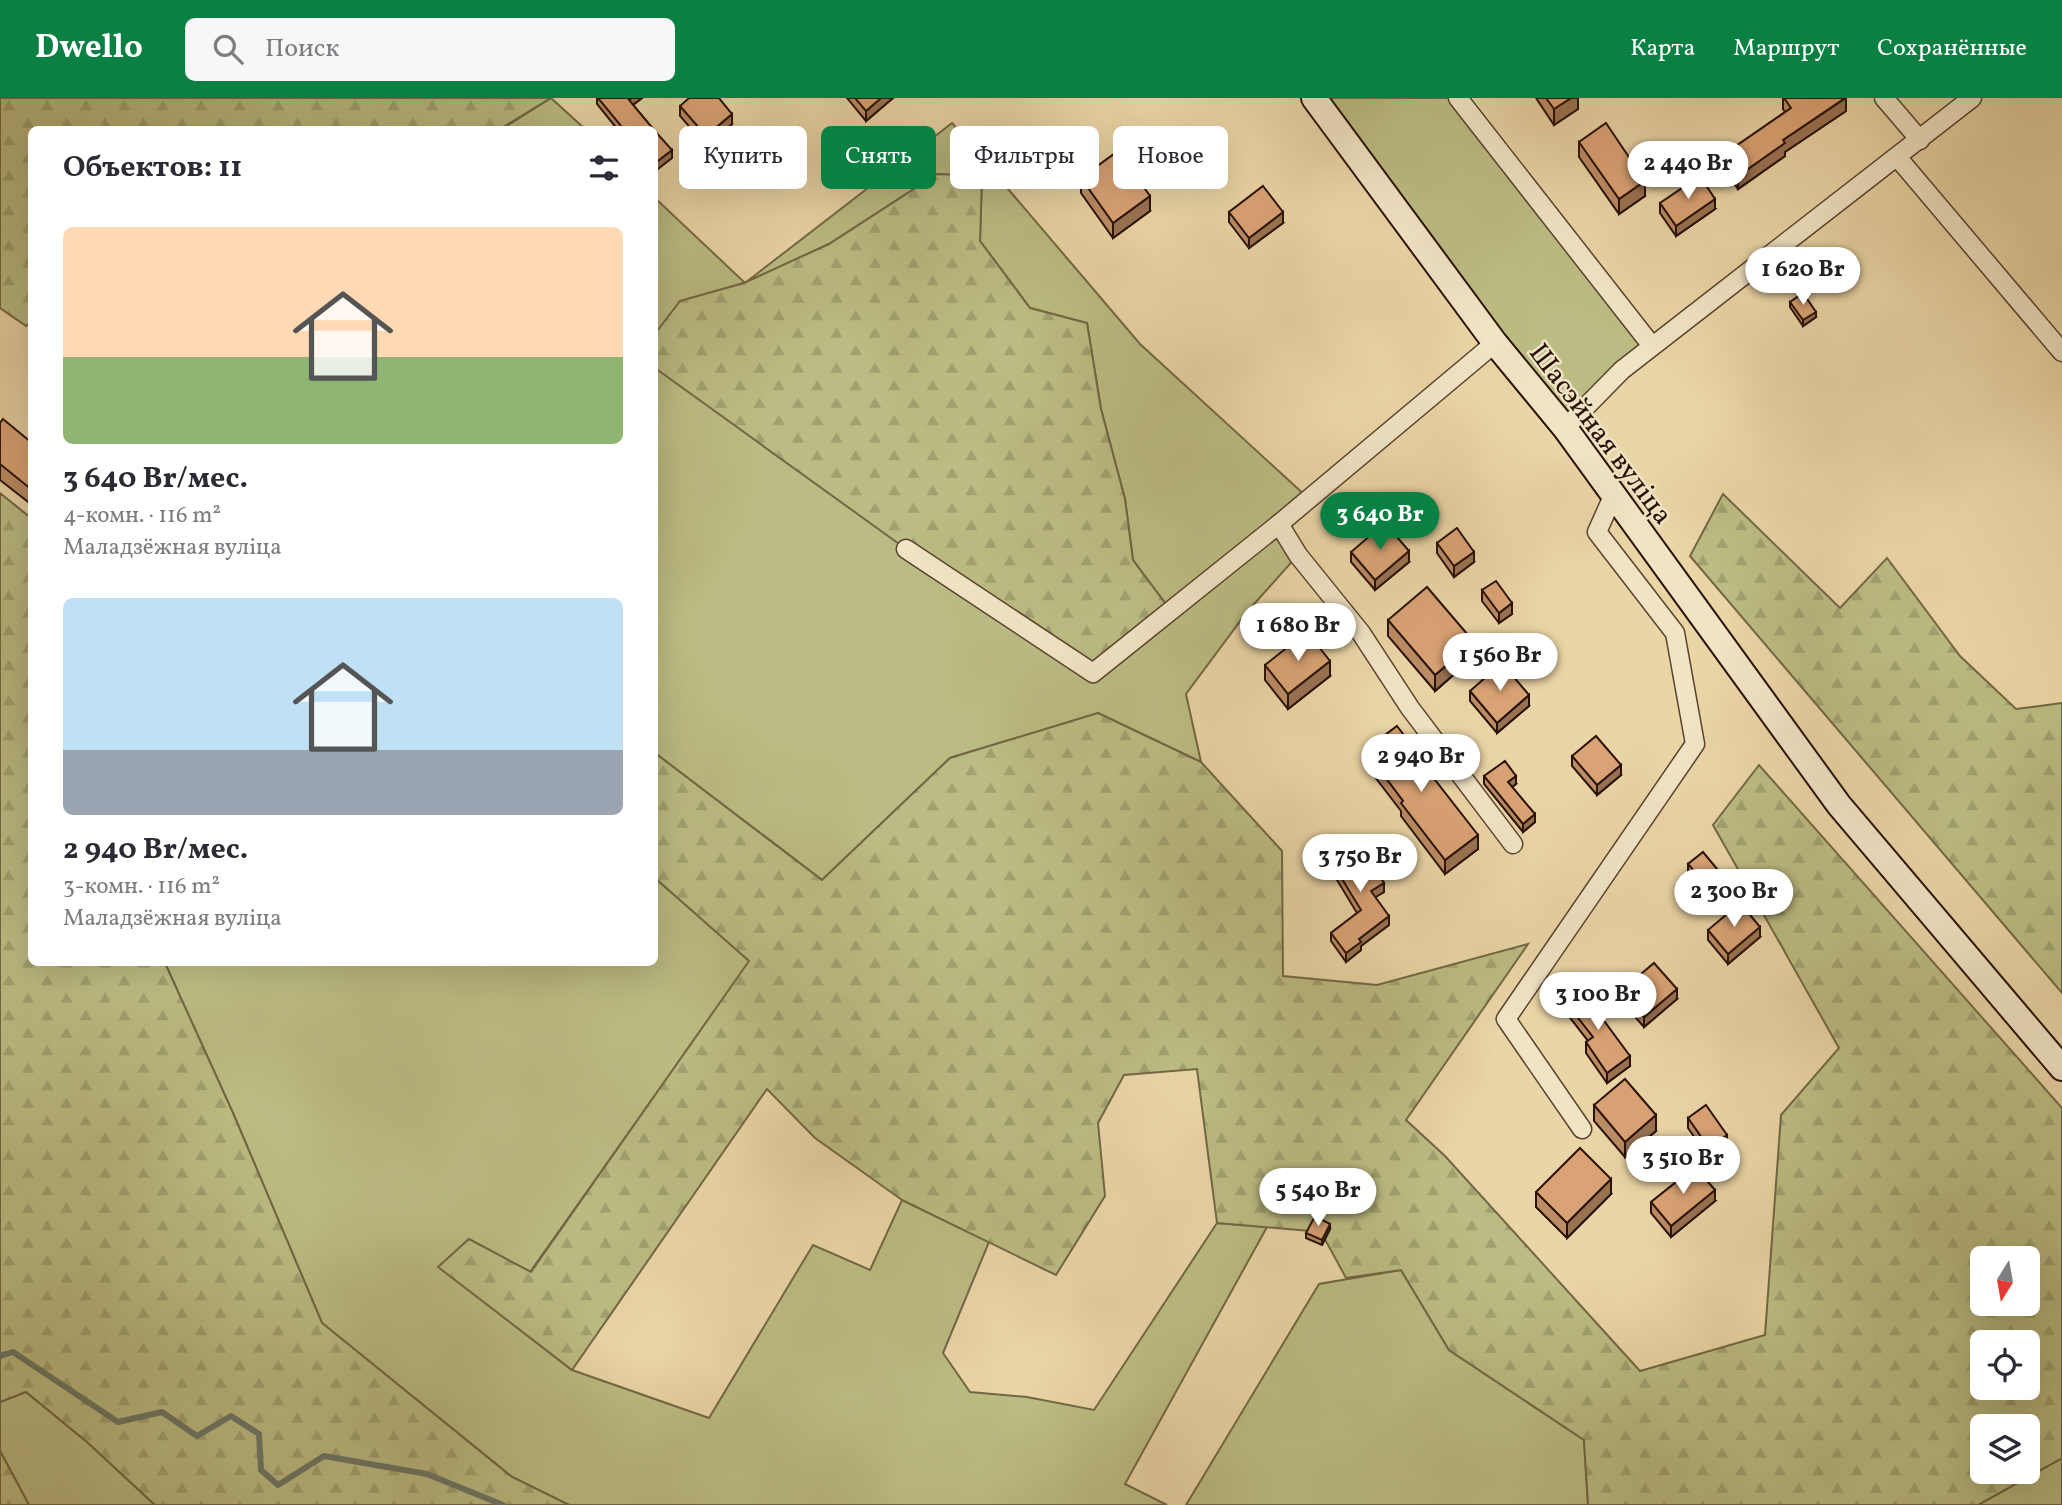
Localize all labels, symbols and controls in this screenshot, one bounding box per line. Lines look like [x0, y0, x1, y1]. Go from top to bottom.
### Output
search box [185, 18, 675, 81]
text: Dwello [35, 26, 143, 72]
icon: search [209, 30, 247, 68]
text: Поиск [265, 31, 339, 67]
text: Карта [1630, 32, 1695, 66]
text: Маршрут [1733, 32, 1839, 66]
text: Сохранённые [1877, 32, 2027, 66]
chip: Купить [679, 126, 807, 189]
chip: Снять [821, 126, 936, 189]
chip: Фильтры [950, 126, 1099, 189]
chip: Новое [1113, 126, 1228, 189]
pin: 2 440 Br [1616, 141, 1760, 201]
text: Объектов: 11 [63, 147, 242, 189]
text: 2 440 Br [1643, 148, 1733, 180]
icon: filters [585, 149, 623, 187]
pin: 1 620 Br [1731, 248, 1875, 307]
text: 1 620 Br [1761, 254, 1845, 286]
icon: home [280, 273, 406, 399]
street label: Шасэйная вуліца [1519, 336, 1681, 533]
text: 3 640 Br/мес. [63, 458, 248, 500]
pin: 3 640 Br [1308, 492, 1452, 552]
text: 3 640 Br [1336, 499, 1424, 531]
text: 4-комн. · 116 m² [63, 500, 221, 532]
text: Маладзёжная вуліца [63, 532, 282, 564]
pin: 1 680 Br [1226, 603, 1370, 663]
text: 1 680 Br [1256, 610, 1340, 642]
pin: 1 560 Br [1428, 634, 1572, 693]
text: 1 560 Br [1459, 640, 1541, 672]
icon: home [280, 644, 406, 770]
pin: 2 940 Br [1349, 734, 1493, 794]
text: 2 940 Br [1377, 741, 1465, 773]
text: 2 940 Br/мес. [63, 829, 248, 871]
pin: 3 750 Br [1288, 834, 1432, 894]
text: 3 750 Br [1318, 841, 1402, 873]
pin: 2 300 Br [1662, 870, 1806, 929]
text: 3-комн. · 116 m² [63, 871, 220, 903]
text: 2 300 Br [1690, 876, 1778, 908]
text: Маладзёжная вуліца [63, 903, 282, 935]
pin: 3 100 Br [1526, 972, 1670, 1032]
text: 3 100 Br [1555, 979, 1641, 1011]
pin: 3 510 Br [1611, 1136, 1755, 1196]
text: 3 510 Br [1642, 1143, 1724, 1175]
pin: 5 540 Br [1246, 1168, 1390, 1228]
text: 5 540 Br [1275, 1175, 1361, 1207]
north arrow [1970, 1246, 2040, 1316]
map controls [1970, 1246, 2040, 1484]
button: locate [1970, 1330, 2040, 1400]
button: layers [1970, 1414, 2040, 1484]

